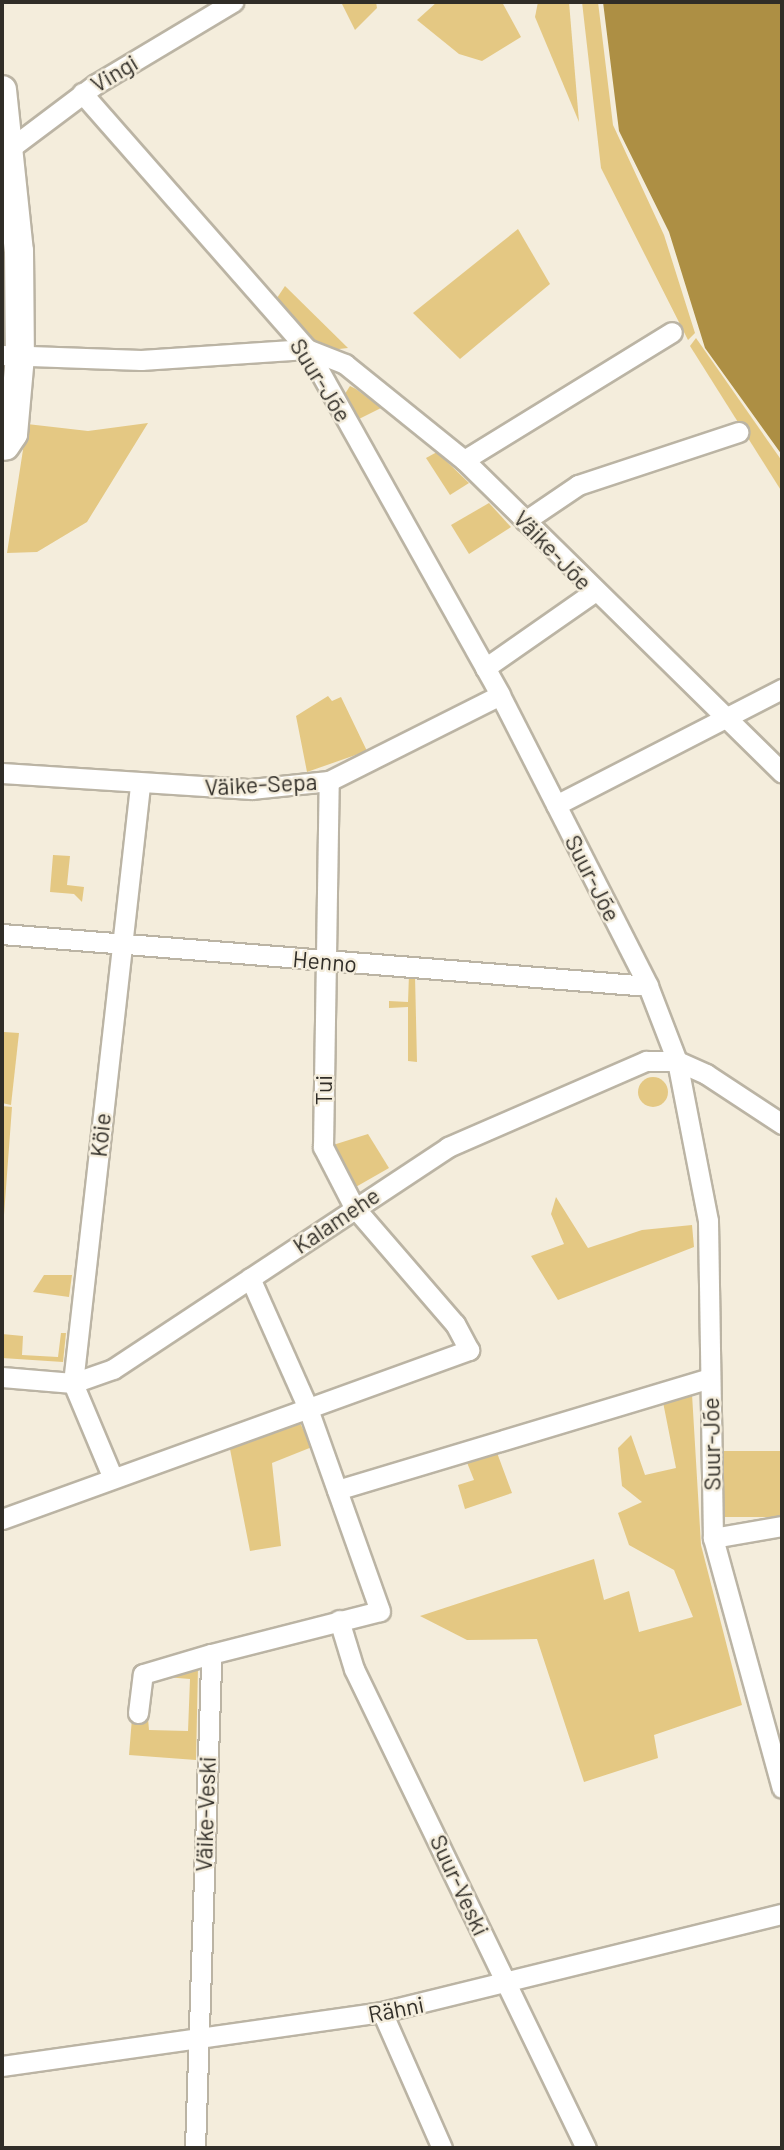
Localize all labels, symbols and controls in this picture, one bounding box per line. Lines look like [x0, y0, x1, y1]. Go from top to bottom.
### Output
street label: Vingi [85, 48, 143, 98]
street label: Suur-Jõe [285, 333, 357, 427]
street label: Väike-Jõe [508, 504, 598, 596]
street label: Väike-Sepa [204, 767, 318, 801]
street label: Suur-Jõe [560, 830, 626, 926]
street label: Henno [292, 944, 358, 978]
street label: Tui [309, 1075, 337, 1105]
street label: Köie [84, 1112, 116, 1158]
street label: Kalamehe [287, 1181, 385, 1259]
street label: Suur-Jõe [696, 1397, 726, 1491]
street label: Väike-Veski [189, 1756, 221, 1872]
street label: Suur-Veski [425, 1830, 495, 1940]
street label: Rähni [366, 1990, 426, 2028]

